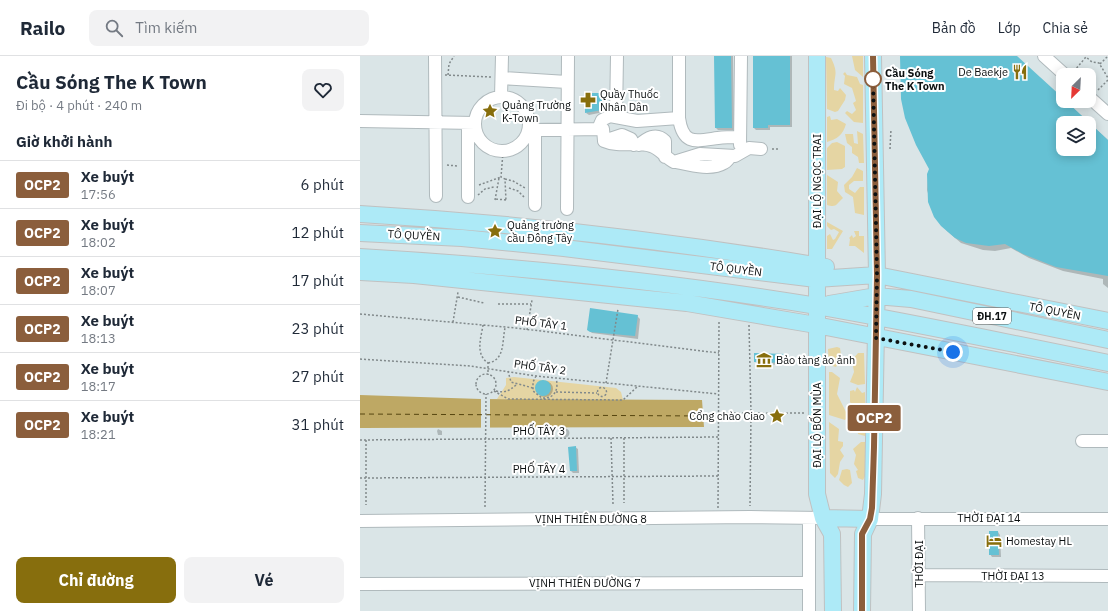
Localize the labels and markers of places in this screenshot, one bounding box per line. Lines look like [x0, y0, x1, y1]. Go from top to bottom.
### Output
restaurant icon: De Baekje [1011, 63, 1029, 81]
place label: De Baekje [958, 65, 1008, 79]
place label: Cầu Sóng The K Town [885, 66, 945, 93]
marker: Cầu Sóng The K Town [864, 70, 882, 88]
place label: Quầy Thuốc Nhân Dân [600, 87, 659, 114]
pharmacy icon: Quầy Thuốc Nhân Dân [579, 91, 597, 109]
place label: Quảng Trường K-Town [502, 98, 571, 125]
place icon: Quảng Trường K-Town [481, 102, 499, 120]
place label: Quảng trường cầu Đông Tây [507, 218, 574, 245]
place icon: Quảng trường cầu Đông Tây [486, 222, 504, 240]
museum icon: Bảo tàng ảo ảnh [755, 351, 773, 369]
place label: Bảo tàng ảo ảnh [776, 353, 855, 367]
place icon: Cổng chào Ciao [768, 407, 786, 425]
place label: Cổng chào Ciao [689, 409, 765, 423]
hotel icon: Homestay HL [985, 532, 1003, 550]
place label: Homestay HL [1006, 534, 1072, 548]

